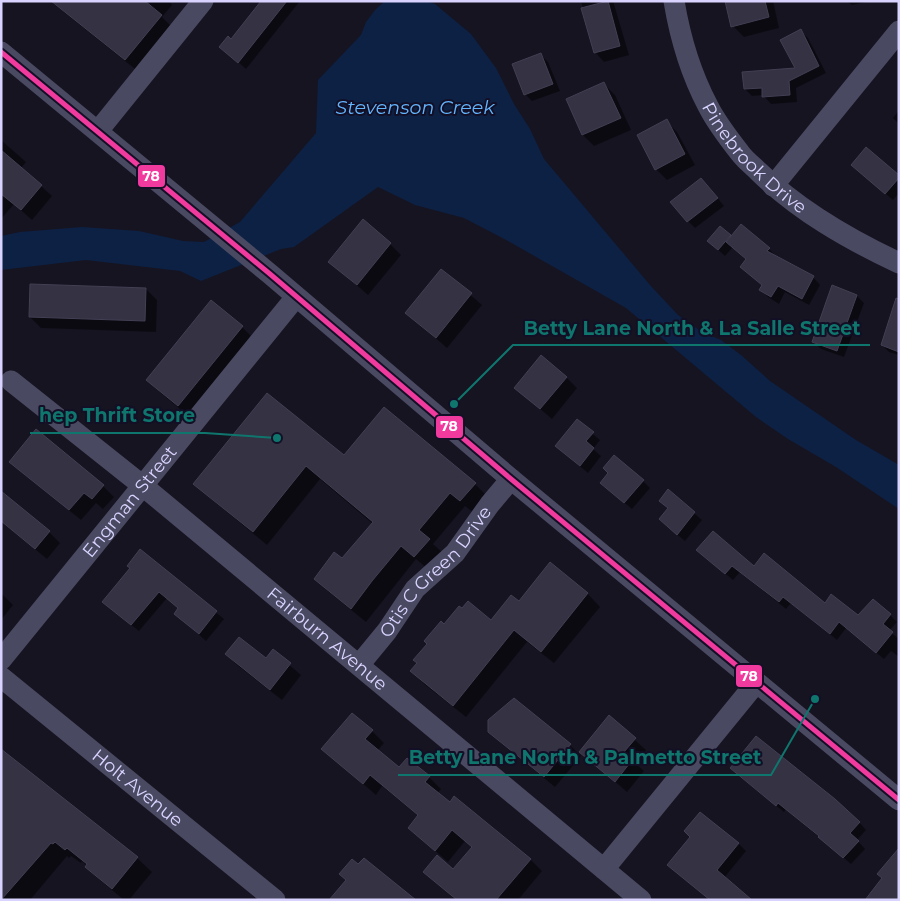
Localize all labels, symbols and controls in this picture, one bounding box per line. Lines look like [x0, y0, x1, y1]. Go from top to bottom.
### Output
water label: Stevenson Creek [336, 96, 495, 119]
street label: Pinebrook Drive [697, 99, 811, 219]
line badge: 78 [137, 164, 166, 188]
text: 78 [142, 167, 160, 185]
callout: Betty Lane North & La Salle Street [513, 311, 870, 345]
text: Betty Lane North & La Salle Street [523, 317, 861, 340]
callout: hep Thrift Store [30, 399, 205, 433]
text: hep Thrift Store [39, 404, 195, 427]
line badge: 78 [435, 415, 464, 439]
text: 78 [440, 417, 458, 435]
street label: Engman Street [78, 441, 182, 562]
street label: Otis C Green Drive [375, 502, 496, 642]
street label: Fairburn Avenue [262, 583, 392, 695]
line badge: 78 [735, 664, 763, 688]
text: 78 [740, 667, 758, 685]
callout: Betty Lane North & Palmetto Street [398, 741, 771, 775]
street label: Holt Avenue [88, 745, 187, 832]
text: Betty Lane North & Palmetto Street [409, 746, 761, 769]

